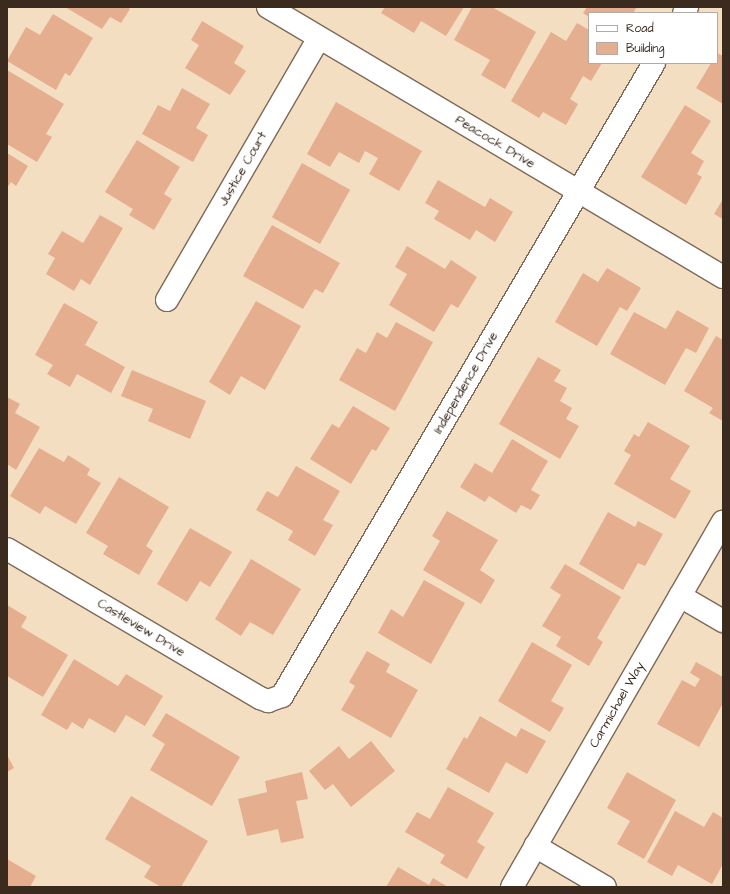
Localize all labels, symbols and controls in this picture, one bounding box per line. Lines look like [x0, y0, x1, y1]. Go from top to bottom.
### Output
legend [588, 12, 718, 64]
text: Road [626, 20, 654, 37]
text: Building [626, 40, 664, 57]
street label: Peacock Drive [452, 112, 538, 172]
street label: Justice Court [215, 129, 271, 209]
street label: Independence Drive [431, 329, 501, 437]
street label: Castleview Drive [94, 596, 188, 660]
street label: Carmichael Way [586, 659, 648, 751]

